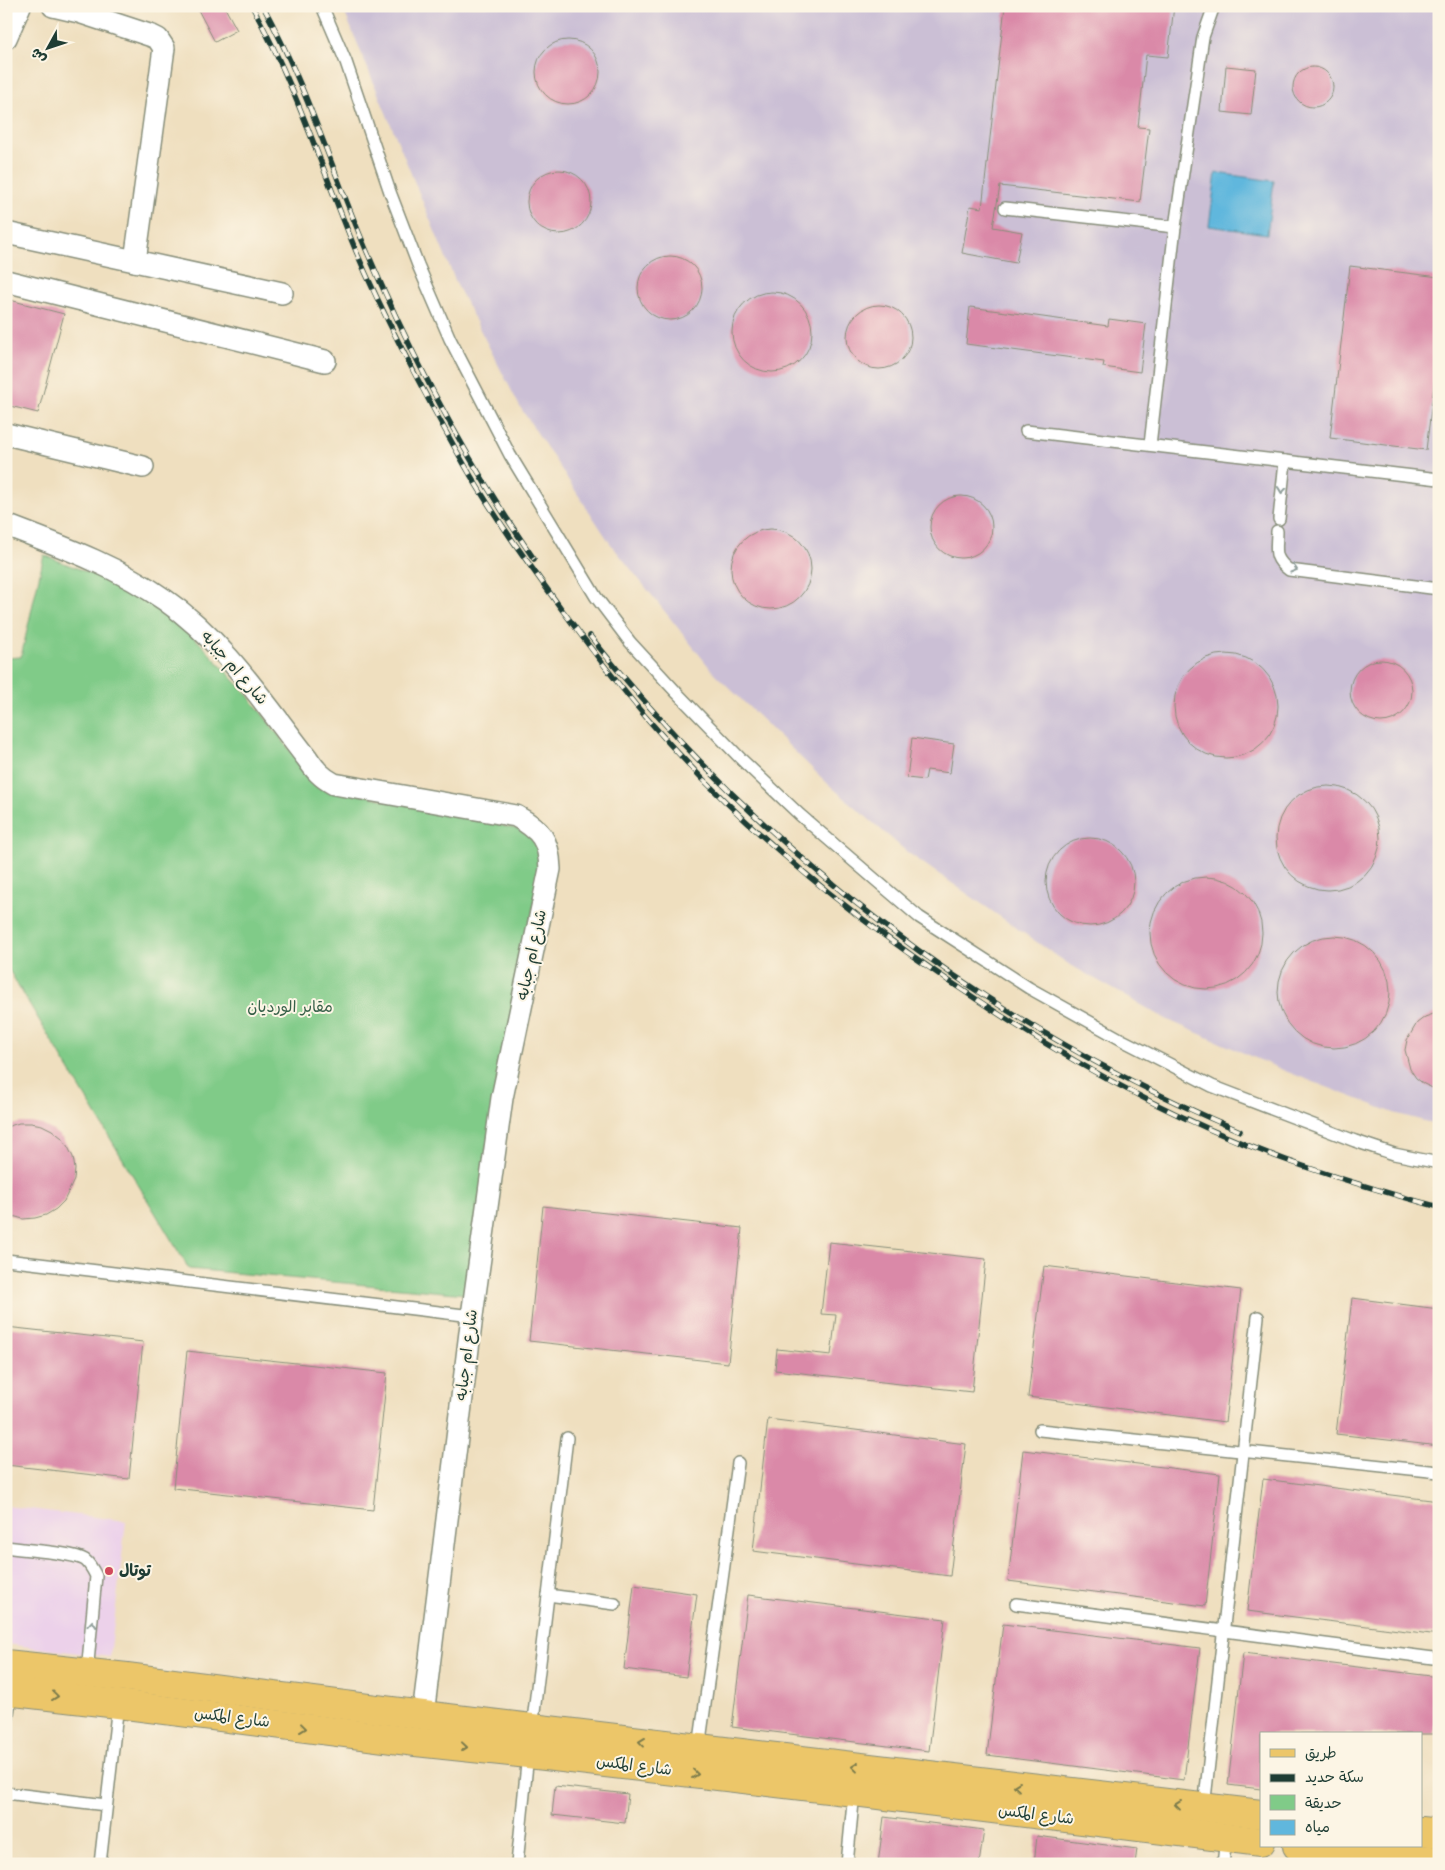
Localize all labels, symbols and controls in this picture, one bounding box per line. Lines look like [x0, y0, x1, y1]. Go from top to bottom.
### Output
north arrow [22, 22, 72, 72]
text: ش [27, 44, 51, 67]
one-way arrow [1277, 486, 1288, 494]
one-way arrow [1289, 564, 1298, 574]
street label: شارع ام جبابه [195, 626, 272, 710]
street label: شارع ام جبابه [512, 908, 553, 1002]
park label: مقابر الورديان [247, 997, 333, 1018]
street label: شارع ام جبابه [451, 1308, 484, 1402]
place label: توتال [119, 1561, 152, 1582]
marker: توتال [103, 1565, 115, 1577]
one-way arrow [86, 1620, 97, 1628]
one-way arrow [51, 1690, 59, 1701]
street label: شارع المكس [193, 1703, 271, 1733]
one-way arrow [298, 1722, 307, 1732]
legend [1260, 1732, 1422, 1848]
one-way arrow [637, 1737, 645, 1748]
one-way arrow [460, 1741, 468, 1752]
text: طريق [1305, 1744, 1337, 1764]
street label: شارع المكس [595, 1751, 673, 1781]
one-way arrow [851, 1762, 859, 1773]
one-way arrow [691, 1768, 699, 1779]
text: سكة حديد [1305, 1768, 1364, 1788]
one-way arrow [1012, 1781, 1020, 1792]
text: حديقة [1305, 1794, 1342, 1814]
street label: شارع المكس [997, 1800, 1075, 1830]
one-way arrow [1174, 1800, 1182, 1811]
text: مياه [1305, 1818, 1330, 1838]

